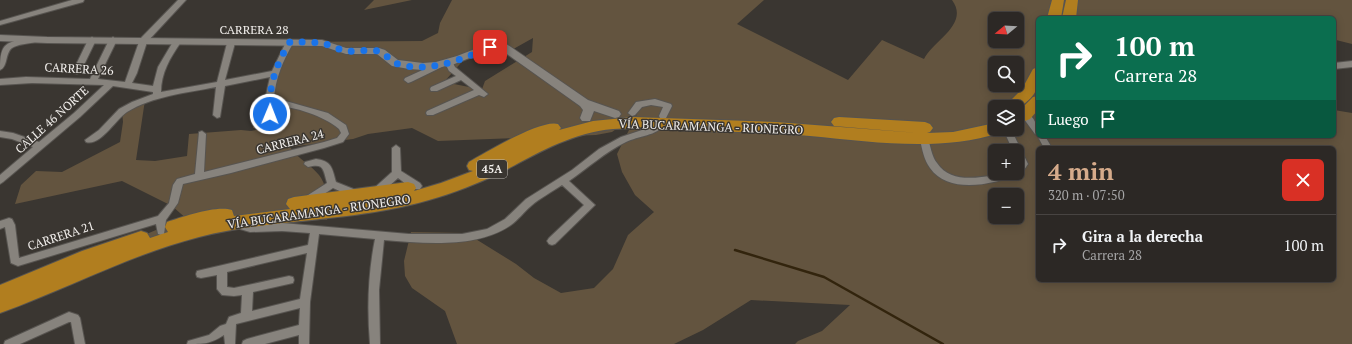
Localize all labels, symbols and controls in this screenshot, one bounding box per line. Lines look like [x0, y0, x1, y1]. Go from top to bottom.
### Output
north arrow [988, 12, 1024, 48]
map controls [988, 12, 1024, 224]
street label: CARRERA 28 [219, 22, 289, 37]
text: 100 m [1114, 27, 1195, 64]
pin [473, 30, 507, 64]
icon: right [1048, 32, 1100, 84]
icon: arrive [479, 36, 501, 58]
button: search [988, 56, 1024, 92]
street label: CARRERA 26 [44, 59, 115, 78]
text: Carrera 28 [1114, 63, 1197, 87]
street label: CALLE 46 NORTE [12, 83, 91, 157]
position arrow [249, 93, 291, 135]
button: layers [988, 100, 1024, 136]
icon: arrive [1097, 108, 1119, 130]
text: Luego [1048, 109, 1089, 129]
street label: VÍA BUCARAMANGA - RIONEGRO [618, 116, 804, 137]
street label: CARRERA 24 [254, 126, 326, 157]
button: + [988, 144, 1024, 180]
text: 4 min [1048, 155, 1114, 187]
button: close [1282, 159, 1324, 201]
road number: 45A [477, 160, 507, 178]
text: 320 m · 07:50 [1048, 186, 1125, 204]
button: − [988, 188, 1024, 224]
street label: VÍA BUCARAMANGA - RIONEGRO [226, 191, 412, 232]
street label: CARRERA 21 [26, 218, 96, 253]
text: Gira a la derecha [1082, 226, 1203, 246]
icon: right [1048, 234, 1070, 256]
text: 100 m [1283, 235, 1324, 255]
text: Carrera 28 [1082, 246, 1142, 264]

